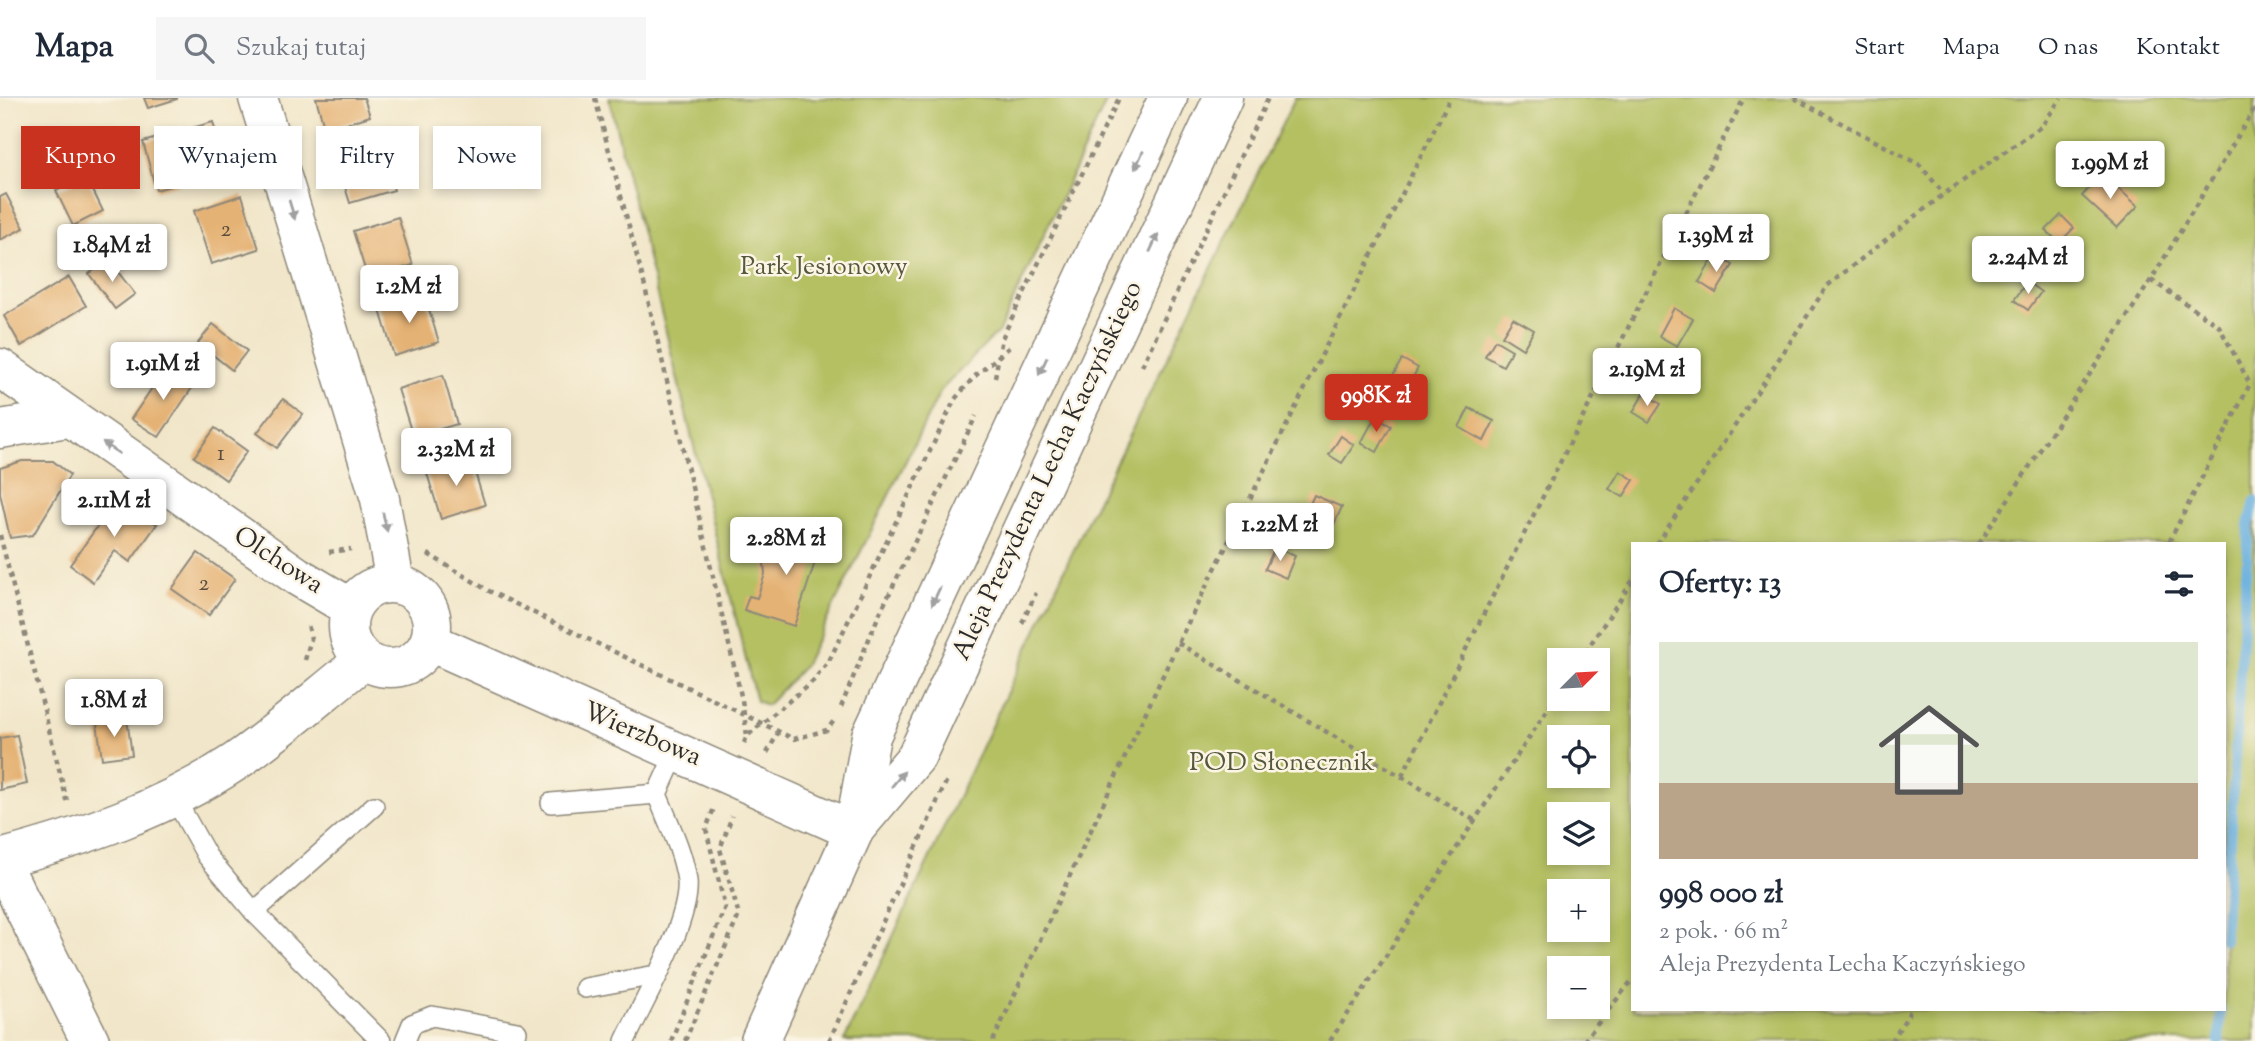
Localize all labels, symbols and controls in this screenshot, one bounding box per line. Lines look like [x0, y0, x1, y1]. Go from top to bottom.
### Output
search box [156, 17, 646, 80]
text: Mapa [35, 24, 114, 72]
icon: search [180, 29, 218, 67]
text: Szukaj tutaj [236, 30, 366, 67]
text: Start [1854, 31, 1905, 65]
text: Mapa [1943, 31, 2000, 65]
text: O nas [2038, 31, 2098, 65]
text: Kontakt [2136, 31, 2220, 65]
chip: Kupno [21, 126, 140, 189]
chip: Wynajem [154, 126, 302, 189]
chip: Filtry [316, 126, 419, 189]
chip: Nowe [433, 126, 541, 189]
pin: 1.99M zł [2038, 141, 2182, 201]
text: 1.99M zł [2072, 147, 2148, 180]
one-way arrow [1133, 150, 1145, 170]
one-way arrow [288, 200, 298, 221]
house number: 2 [221, 214, 232, 247]
pin: 1.39M zł [1644, 214, 1788, 274]
text: 1.39M zł [1678, 220, 1754, 253]
pin: 1.84M zł [40, 225, 184, 284]
text: 1.84M zł [73, 230, 151, 263]
one-way arrow [1149, 232, 1160, 253]
pin: 2.24M zł [1956, 236, 2100, 296]
text: 2.24M zł [1988, 242, 2068, 275]
park label: Park Jesionowy [740, 249, 908, 286]
pin: 1.2M zł [344, 266, 474, 325]
text: 1.2M zł [376, 271, 442, 304]
street label: Aleja Prezydenta Lecha Kaczyńskiego [944, 275, 1152, 667]
pin: 1.91M zł [91, 342, 235, 402]
text: 1.91M zł [126, 348, 200, 381]
pin: 2.19M zł [1575, 348, 1719, 408]
text: 2.19M zł [1609, 354, 1685, 387]
one-way arrow [1037, 356, 1049, 376]
pin: 998K zł [1311, 374, 1441, 434]
text: 998K zł [1341, 380, 1411, 413]
pin: 2.32M zł [384, 428, 528, 488]
text: 2.32M zł [417, 434, 495, 467]
house number: 1 [217, 438, 225, 471]
one-way arrow [102, 441, 120, 455]
pin: 2.11M zł [42, 480, 186, 539]
text: 2.11M zł [77, 485, 151, 518]
pin: 1.22M zł [1208, 504, 1352, 563]
text: 1.22M zł [1242, 509, 1318, 542]
one-way arrow [379, 511, 390, 533]
street label: Olchowa [226, 518, 330, 604]
pin: 2.28M zł [714, 518, 858, 577]
text: 2.28M zł [746, 523, 826, 556]
text: Oferty: 13 [1659, 563, 1781, 606]
icon: filters [2160, 565, 2198, 603]
house number: 2 [199, 568, 210, 601]
one-way arrow [930, 586, 942, 606]
north arrow [1547, 648, 1610, 710]
map controls [1547, 648, 1610, 1019]
pin: 1.8M zł [49, 680, 179, 739]
text: 1.8M zł [81, 685, 147, 718]
icon: home [1866, 687, 1992, 813]
street label: Wierzbowa [577, 694, 707, 776]
button: locate [1547, 725, 1610, 788]
park label: POD Słonecznik [1189, 745, 1375, 782]
one-way arrow [890, 770, 905, 787]
button: layers [1547, 802, 1610, 865]
text: 998 000 zł [1659, 873, 1783, 916]
button: + [1547, 879, 1610, 942]
text: 2 pok. · 66 m² [1659, 916, 1788, 949]
text: Aleja Prezydenta Lecha Kaczyńskiego [1659, 949, 2026, 982]
button: − [1547, 956, 1610, 1019]

